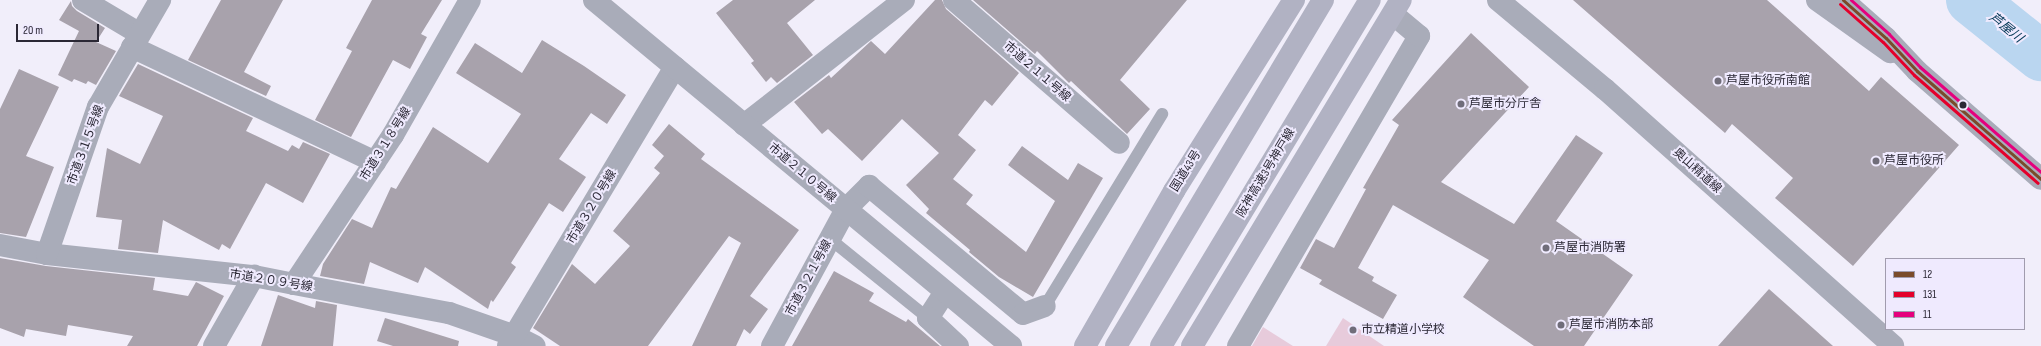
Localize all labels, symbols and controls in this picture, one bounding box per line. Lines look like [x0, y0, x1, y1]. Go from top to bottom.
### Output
water label: 芦屋川 [1986, 10, 2026, 46]
scale bar [18, 16, 101, 42]
text: 20 m [23, 23, 43, 38]
street label: 市道２１１号線 [1001, 39, 1073, 105]
place label: 芦屋市役所南館 [1726, 74, 1810, 88]
marker: 芦屋市役所南館 [1713, 76, 1723, 86]
place label: 芦屋市分庁舎 [1469, 97, 1541, 111]
marker: 芦屋市分庁舎 [1456, 99, 1466, 109]
unlabelled marker [1958, 100, 1968, 110]
street label: 市道３１５号線 [65, 103, 107, 187]
street label: 市道３１８号線 [358, 105, 414, 183]
street label: 阪神高速3号神戸線 [1234, 126, 1298, 220]
street label: 市道２１０号線 [765, 140, 839, 206]
street label: 奥山精道線 [1670, 146, 1724, 196]
street label: 国道43号 [1168, 148, 1204, 194]
place label: 芦屋市役所 [1884, 154, 1944, 168]
marker: 芦屋市役所 [1871, 156, 1881, 166]
street label: 市道３２０号線 [564, 167, 620, 247]
street label: 市道３２１号線 [783, 238, 835, 318]
place label: 芦屋市消防署 [1554, 241, 1626, 255]
marker: 芦屋市消防署 [1541, 243, 1551, 253]
legend [1885, 258, 2025, 330]
street label: 市道２０９号線 [228, 267, 314, 295]
text: 12 [1923, 267, 1932, 282]
text: 131 [1923, 287, 1936, 302]
text: 11 [1923, 307, 1931, 322]
place label: 芦屋市消防本部 [1569, 318, 1653, 332]
marker: 芦屋市消防本部 [1556, 320, 1566, 330]
place label: 市立精道小学校 [1361, 323, 1445, 337]
marker: 市立精道小学校 [1348, 325, 1358, 335]

